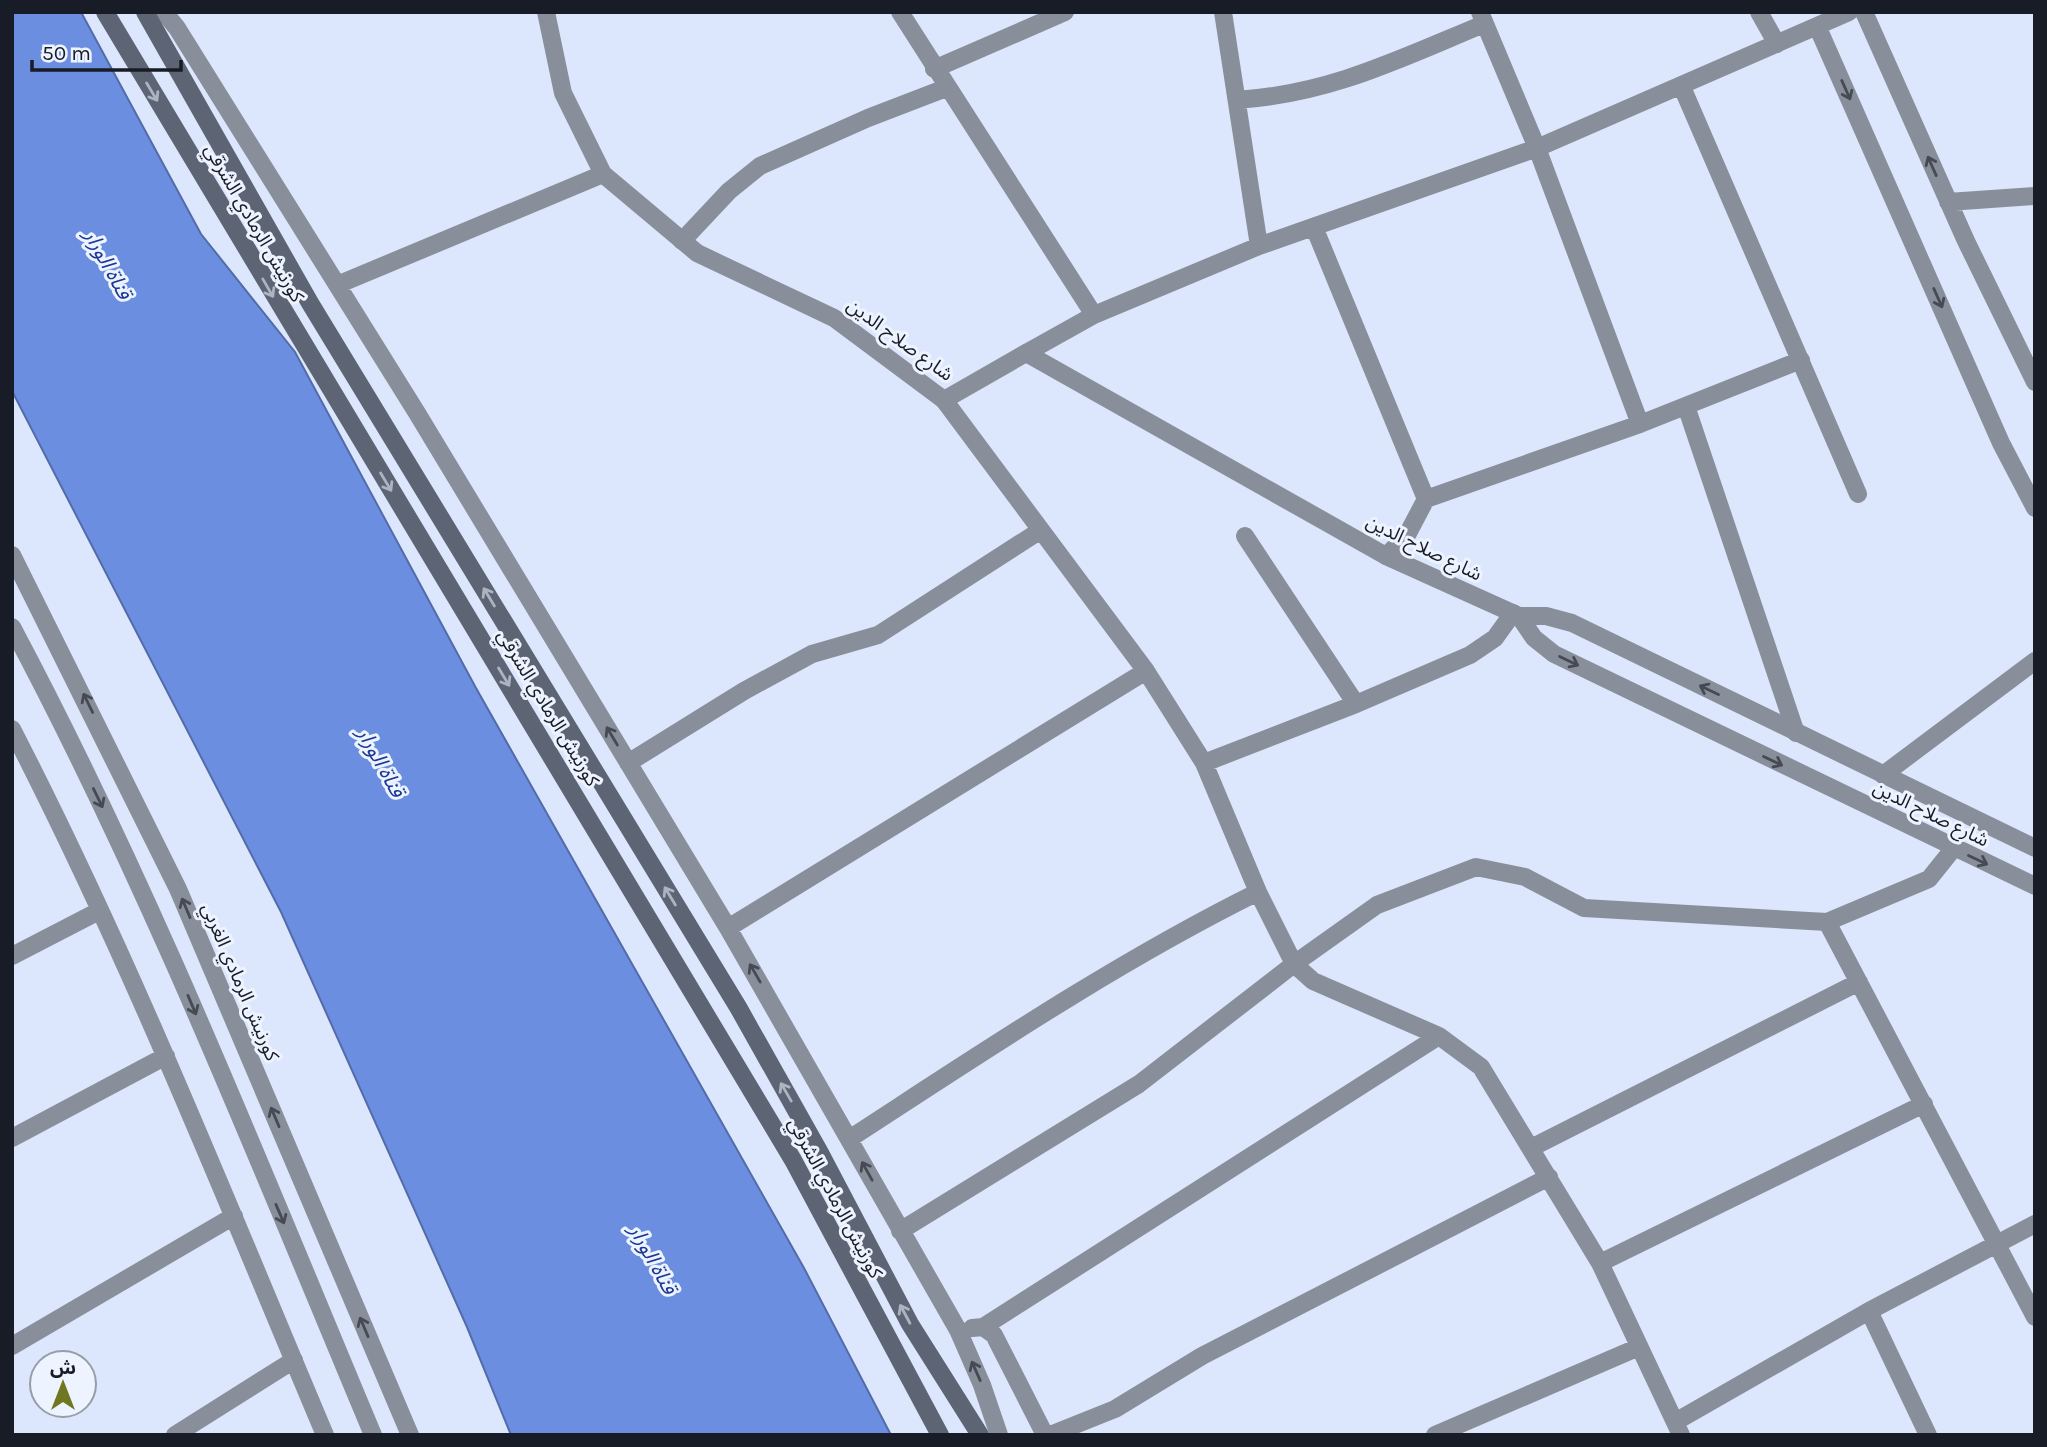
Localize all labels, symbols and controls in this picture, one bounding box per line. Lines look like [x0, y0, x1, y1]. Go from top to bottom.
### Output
scale bar [32, 28, 180, 72]
text: 50 m [42, 41, 91, 65]
one-way arrow [1840, 79, 1853, 100]
one-way arrow [146, 81, 160, 101]
street label: كورنيش الرمادي الشرقي [197, 140, 309, 309]
one-way arrow [1925, 155, 1938, 177]
water label: قناة الورار [78, 223, 138, 304]
one-way arrow [261, 277, 275, 297]
one-way arrow [1932, 287, 1945, 309]
street label: شارع صلاح الدين [841, 294, 957, 388]
one-way arrow [379, 472, 393, 492]
street label: شارع صلاح الدين [1362, 511, 1485, 587]
one-way arrow [481, 588, 495, 608]
street label: كورنيش الرمادي الشرقي [490, 626, 604, 793]
one-way arrow [1558, 655, 1579, 669]
one-way arrow [497, 666, 511, 686]
one-way arrow [1699, 683, 1720, 696]
one-way arrow [81, 693, 94, 714]
water label: قناة الورار [351, 721, 411, 802]
one-way arrow [605, 727, 619, 747]
one-way arrow [1762, 755, 1783, 768]
street label: شارع صلاح الدين [1869, 777, 1992, 853]
one-way arrow [92, 787, 105, 808]
one-way arrow [1967, 854, 1988, 867]
one-way arrow [663, 887, 677, 907]
one-way arrow [179, 898, 192, 919]
street label: كورنيش الرمادي الغربي [194, 900, 284, 1067]
one-way arrow [747, 964, 761, 984]
one-way arrow [186, 994, 199, 1015]
one-way arrow [779, 1083, 793, 1103]
one-way arrow [268, 1107, 281, 1129]
street label: كورنيش الرمادي الشرقي [780, 1114, 887, 1285]
one-way arrow [860, 1162, 874, 1182]
one-way arrow [275, 1203, 288, 1225]
water label: قناة الورار [623, 1218, 683, 1299]
one-way arrow [898, 1304, 911, 1325]
one-way arrow [356, 1317, 369, 1338]
north arrow [28, 1349, 98, 1419]
text: ش [50, 1357, 76, 1379]
one-way arrow [969, 1360, 982, 1382]

